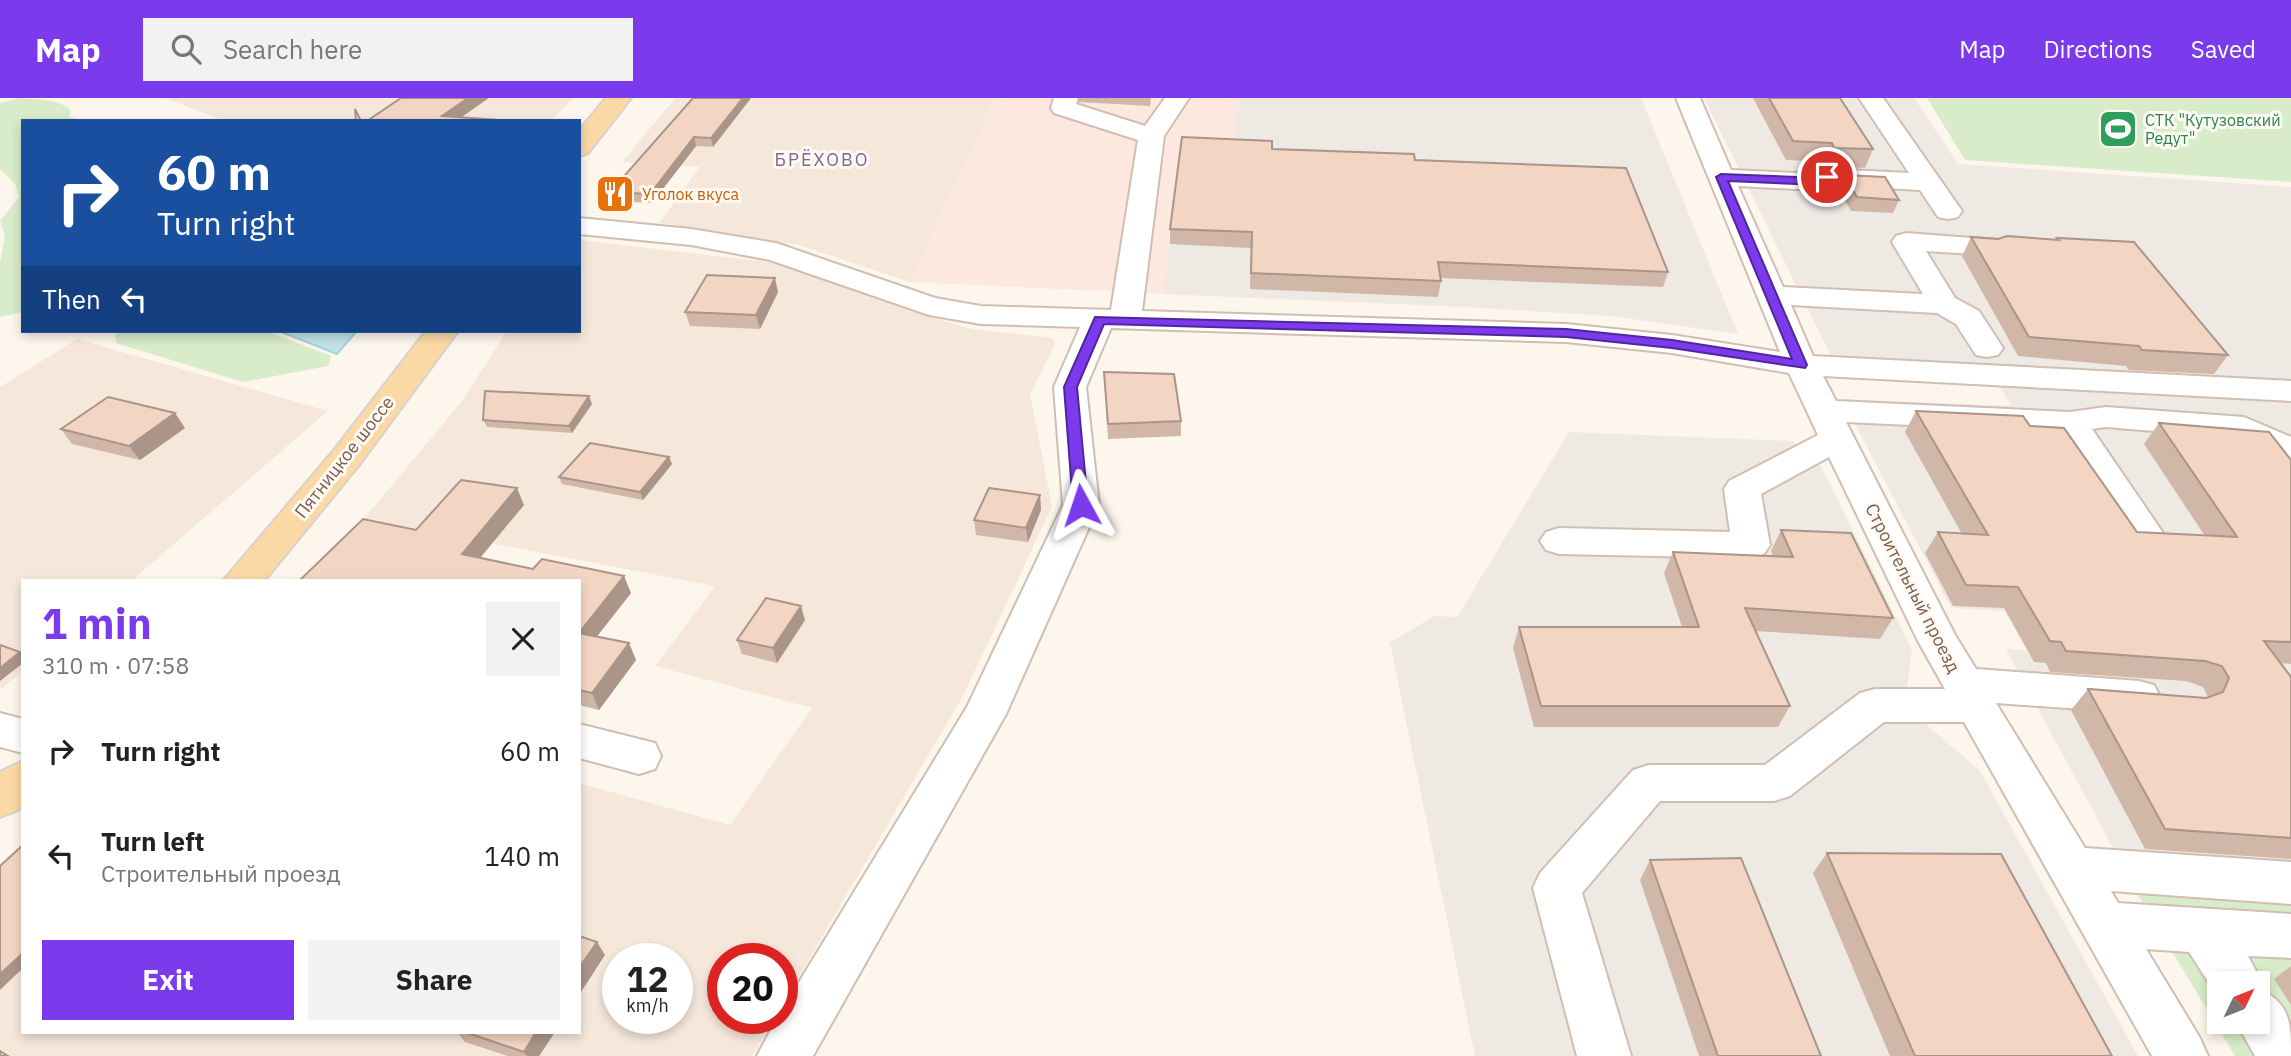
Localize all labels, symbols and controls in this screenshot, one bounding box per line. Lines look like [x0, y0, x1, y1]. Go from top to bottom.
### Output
search box [143, 18, 633, 81]
text: Map [35, 28, 101, 71]
icon: search [167, 30, 205, 68]
text: Search here [223, 32, 362, 66]
text: Map [1959, 33, 2005, 65]
text: Directions [2043, 33, 2153, 65]
text: Saved [2191, 33, 2256, 65]
sports icon: СТК "Кутузовский Редут" [2097, 108, 2139, 150]
place label: СТК "Кутузовский Редут" [2145, 110, 2281, 148]
text: 60 m [157, 140, 271, 203]
icon: right [42, 147, 133, 238]
pin [1797, 147, 1857, 207]
district label: БРЁХОВО [775, 148, 869, 171]
icon: arrive [1808, 158, 1846, 196]
restaurant icon: Уголок вкуса [594, 173, 636, 215]
place label: Уголок вкуса [642, 184, 740, 204]
text: Turn right [157, 202, 295, 244]
icon: left [115, 280, 153, 318]
text: Then [42, 282, 101, 316]
street label: Пятницкое шоссе [289, 391, 399, 523]
position arrow [1044, 468, 1118, 542]
street label: Строительный проезд [1860, 499, 1966, 677]
text: 1 min [42, 596, 152, 651]
button: close [486, 602, 560, 676]
text: 310 m · 07:58 [42, 650, 189, 680]
icon: right [42, 732, 80, 770]
text: Turn right [101, 734, 220, 768]
text: 60 m [500, 734, 560, 768]
text: Turn left [101, 824, 204, 858]
icon: left [42, 837, 80, 875]
text: 140 m [484, 839, 560, 873]
text: Строительный проезд [101, 858, 340, 888]
button: Exit [42, 940, 294, 1020]
button: Share [308, 940, 560, 1020]
speed limit sign: 20 [707, 943, 798, 1034]
text: 12 [626, 956, 669, 1002]
north arrow [2207, 971, 2270, 1034]
map controls [2207, 971, 2270, 1034]
text: km/h [626, 994, 669, 1017]

